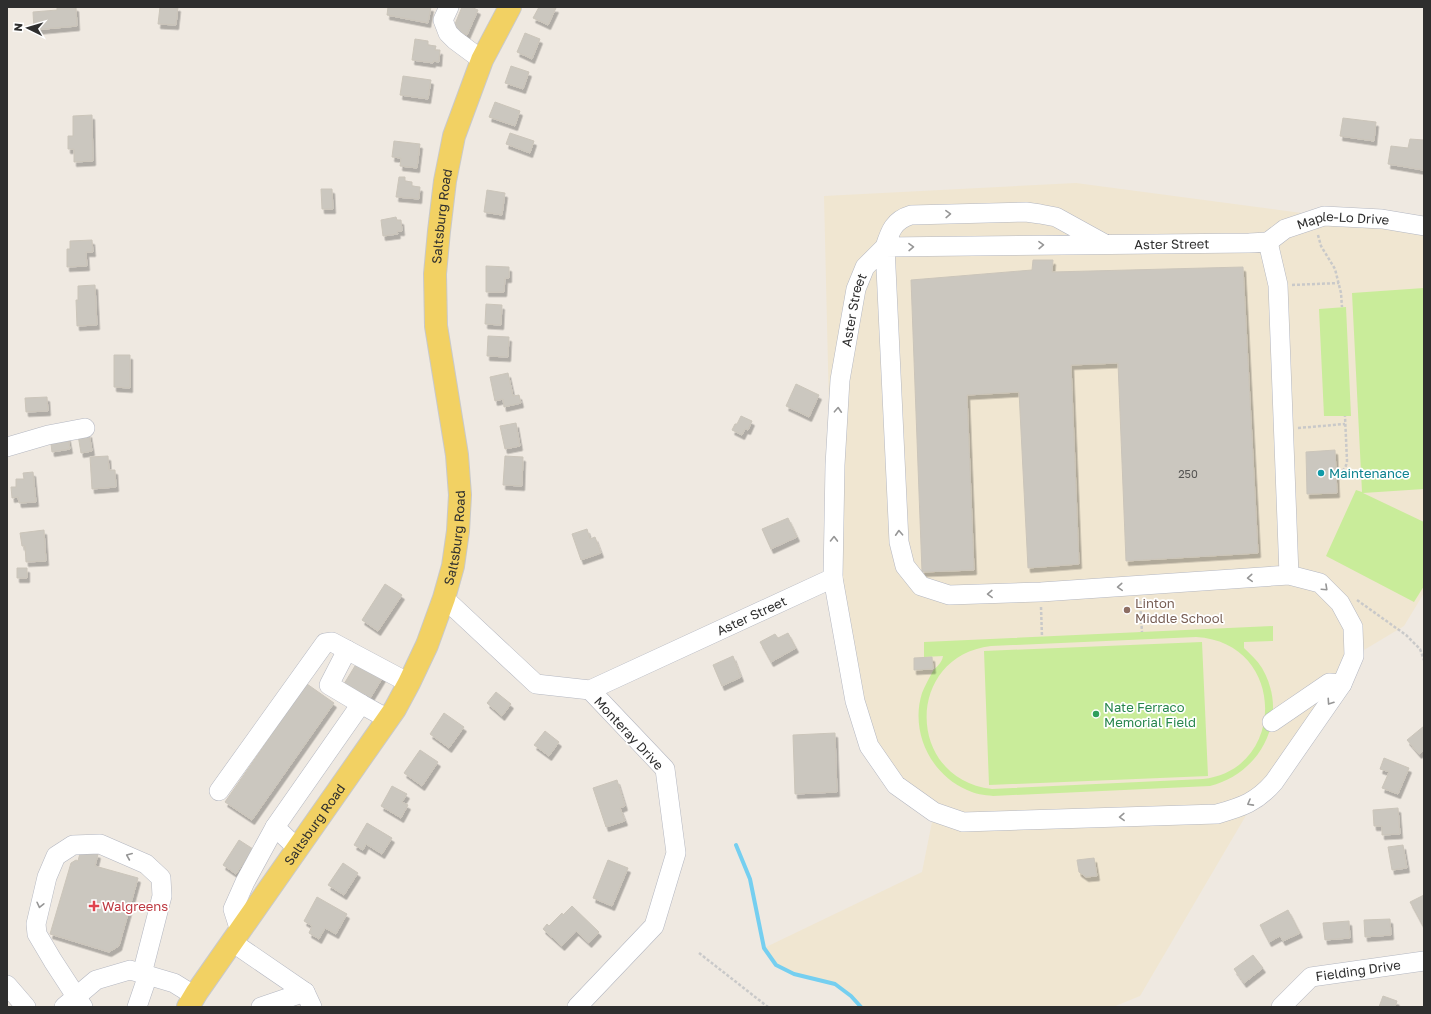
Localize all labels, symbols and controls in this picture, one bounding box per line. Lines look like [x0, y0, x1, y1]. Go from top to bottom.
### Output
north arrow [8, 8, 48, 48]
text: N [11, 22, 24, 32]
street label: Saltsburg Road [428, 167, 455, 265]
street label: Maple-Lo Drive [1295, 208, 1390, 233]
one-way arrow [945, 210, 951, 219]
street label: Aster Street [1134, 235, 1210, 252]
one-way arrow [1038, 241, 1044, 249]
one-way arrow [908, 243, 914, 251]
street label: Aster Street [838, 271, 870, 348]
one-way arrow [834, 407, 842, 413]
place label: Maintenance [1329, 465, 1410, 481]
house number: 250 [1178, 467, 1198, 480]
marker: Maintenance [1316, 468, 1326, 478]
street label: Saltsburg Road [440, 490, 468, 587]
one-way arrow [895, 530, 903, 536]
one-way arrow [830, 536, 838, 542]
one-way arrow [1247, 573, 1253, 582]
one-way arrow [1117, 582, 1123, 591]
one-way arrow [1320, 583, 1328, 590]
one-way arrow [987, 590, 993, 598]
street label: Aster Street [714, 593, 789, 639]
place label: Linton Middle School [1135, 595, 1224, 626]
marker: Linton Middle School [1122, 605, 1132, 615]
street label: Monteray Drive [591, 693, 667, 773]
one-way arrow [1327, 698, 1335, 705]
place label: Nate Ferraco Memorial Field [1104, 699, 1196, 730]
marker: Nate Ferraco Memorial Field [1091, 709, 1101, 719]
street label: Saltsburg Road [280, 781, 348, 868]
one-way arrow [1247, 798, 1254, 806]
one-way arrow [1119, 812, 1125, 821]
one-way arrow [125, 853, 132, 861]
place label: Walgreens [102, 898, 168, 914]
marker: Walgreens [89, 901, 99, 911]
one-way arrow [37, 902, 45, 909]
street label: Fielding Drive [1315, 956, 1402, 984]

